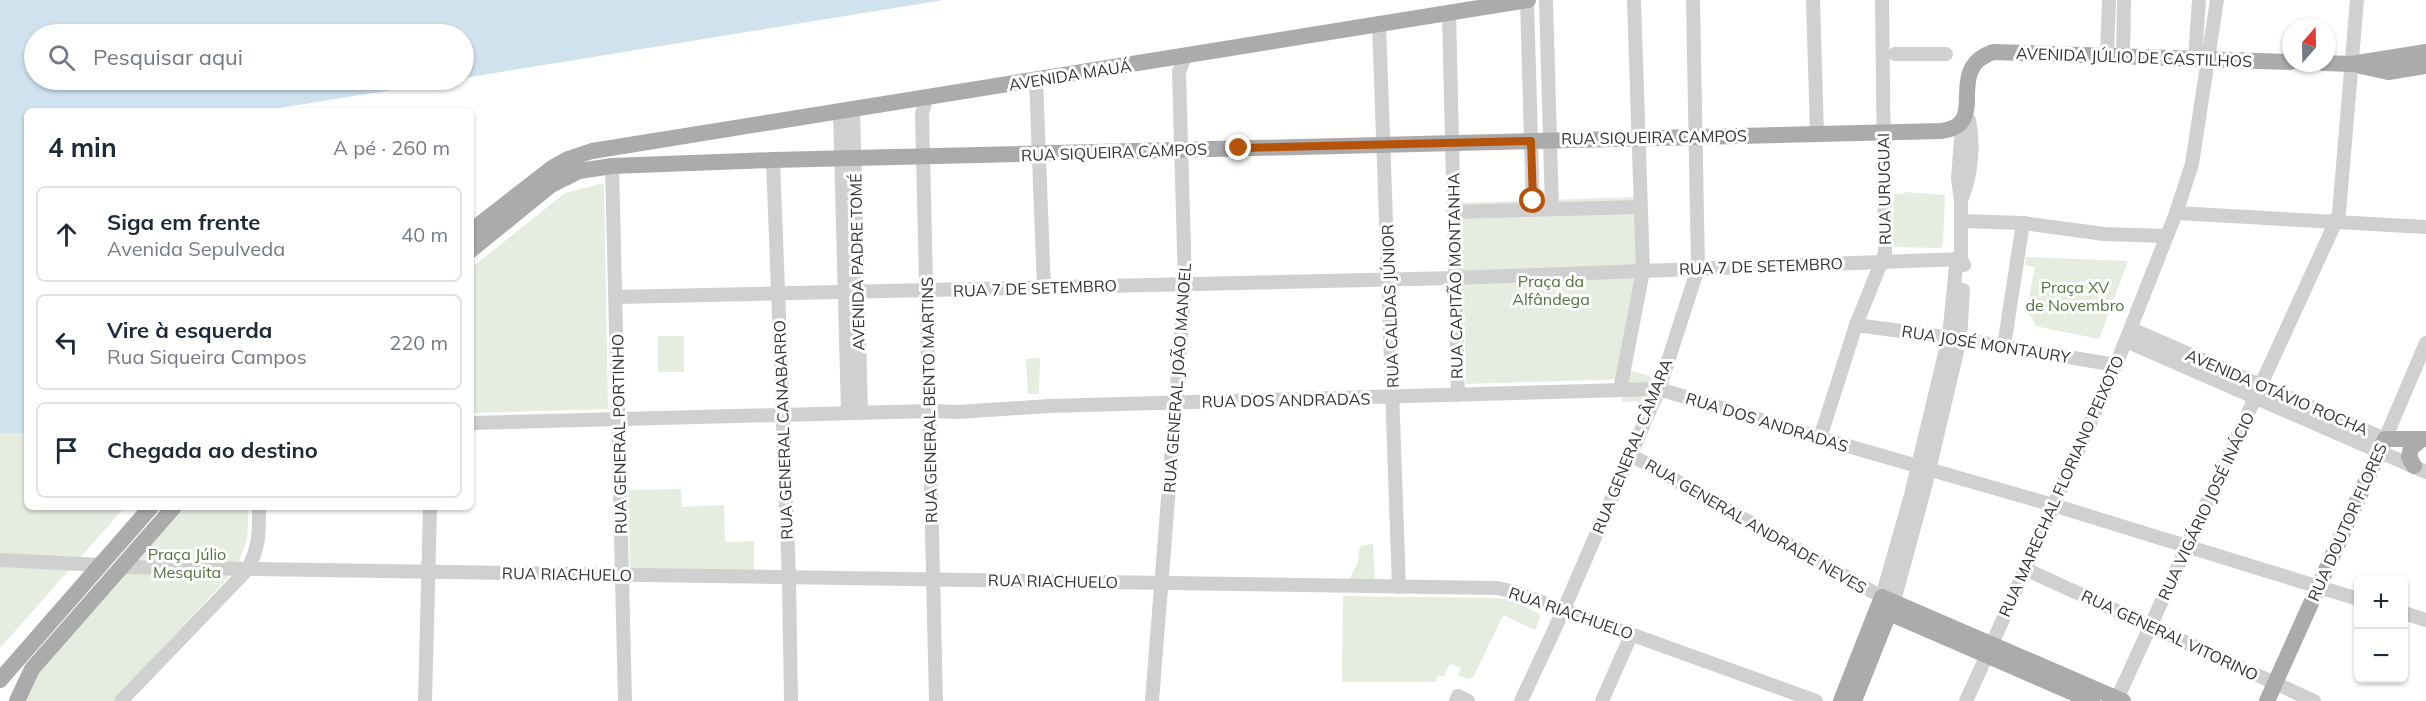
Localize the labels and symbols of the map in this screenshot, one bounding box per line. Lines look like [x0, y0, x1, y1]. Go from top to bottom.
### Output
north arrow [2282, 18, 2336, 72]
street label: AVENIDA JÚLIO DE CASTILHOS [2016, 43, 2252, 71]
street label: AVENIDA MAUÁ [1007, 55, 1133, 95]
street label: RUA SIQUEIRA CAMPOS [1561, 125, 1747, 149]
street label: RUA URUGUAI [1873, 133, 1895, 245]
route end [1225, 134, 1251, 160]
street label: RUA SIQUEIRA CAMPOS [1021, 139, 1207, 165]
street label: RUA CAPITÃO MONTANHA [1443, 172, 1467, 379]
street label: AVENIDA PADRE TOMÉ [845, 173, 869, 351]
route start [1519, 187, 1545, 213]
street label: RUA CALDAS JÚNIOR [1377, 224, 1403, 388]
street label: RUA 7 DE SETEMBRO [1679, 253, 1843, 279]
street label: RUA GENERAL JOÃO MANOEL [1159, 262, 1195, 493]
park label: Praça da Alfândega [1512, 271, 1590, 309]
street label: RUA 7 DE SETEMBRO [953, 275, 1117, 301]
street label: RUA GENERAL BENTO MARTINS [917, 277, 941, 523]
park label: Praça XV de Novembro [2025, 277, 2125, 315]
street label: RUA GENERAL CANABARRO [769, 320, 797, 540]
street label: RUA JOSÉ MONTAURY [1900, 321, 2072, 367]
street label: RUA GENERAL PORTINHO [607, 334, 631, 534]
street label: AVENIDA OTÁVIO ROCHA [2183, 344, 2372, 440]
street label: RUA MARECHAL FLORIANO PEIXOTO [1994, 352, 2128, 620]
street label: RUA GENERAL CÂMARA [1588, 355, 1676, 537]
street label: RUA DOS ANDRADAS [1683, 388, 1851, 456]
street label: RUA DOS ANDRADAS [1201, 389, 1371, 411]
street label: RUA VIGÁRIO JOSÉ INÁCIO [2154, 409, 2258, 603]
street label: RUA DOUTOR FLORES [2303, 440, 2391, 604]
street label: RUA GENERAL ANDRADE NEVES [1642, 454, 1870, 598]
park label: Praça Júlio Mesquita [148, 544, 226, 582]
street label: RUA RIACHUELO [502, 563, 632, 585]
street label: RUA RIACHUELO [988, 570, 1118, 592]
street label: RUA RIACHUELO [1506, 582, 1636, 644]
street label: RUA GENERAL VITORINO [2078, 585, 2262, 685]

